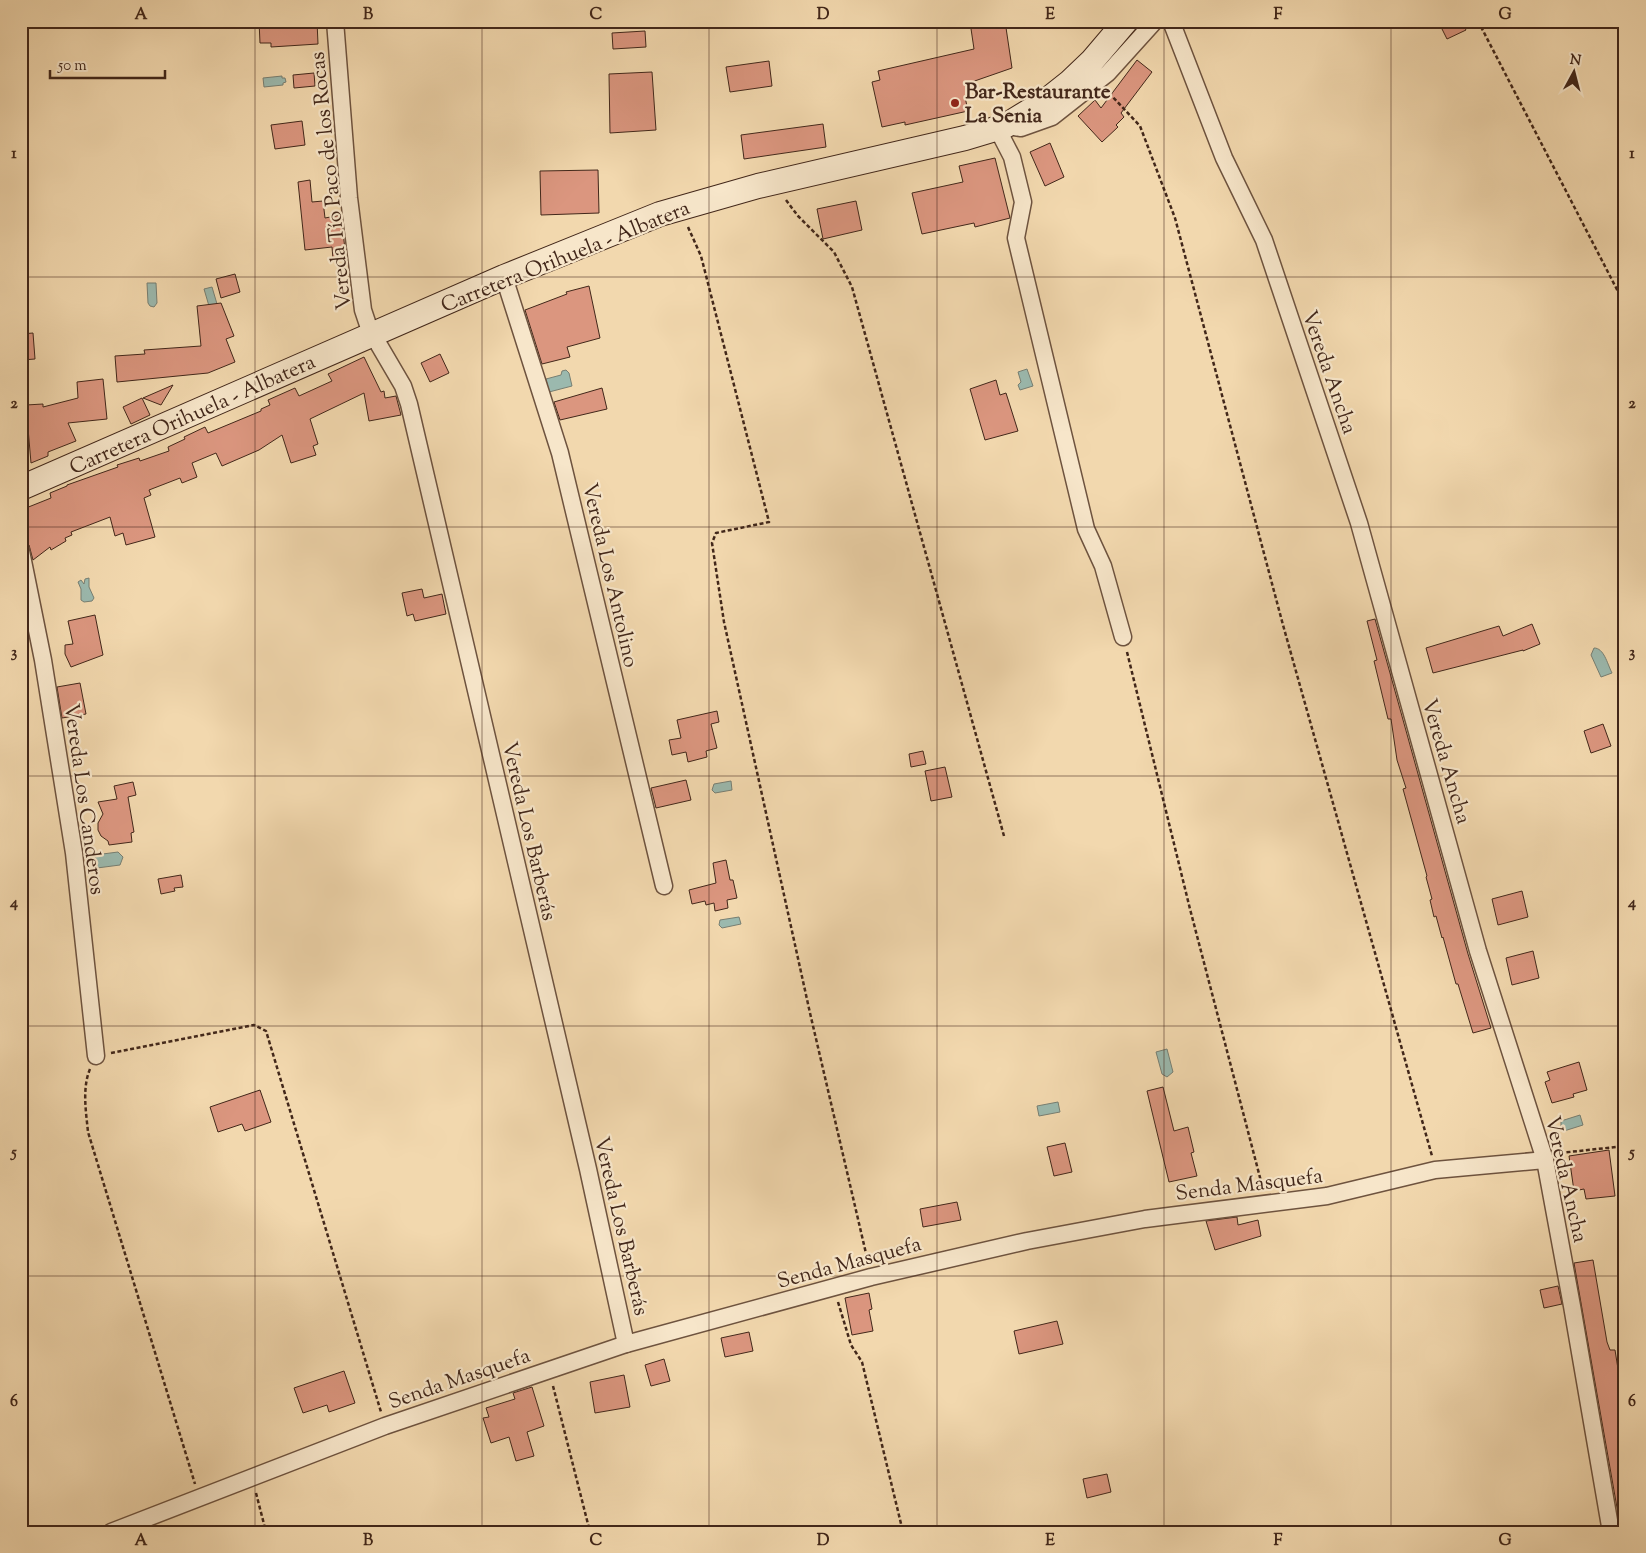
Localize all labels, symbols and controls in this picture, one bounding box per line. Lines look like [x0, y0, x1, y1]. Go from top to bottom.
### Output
text: A [135, 4, 148, 27]
text: B [363, 4, 373, 27]
text: C [590, 4, 603, 27]
text: D [817, 4, 830, 27]
text: E [1045, 4, 1055, 27]
text: F [1274, 4, 1283, 27]
text: G [1498, 4, 1512, 27]
scale bar [50, 48, 165, 80]
north arrow [1548, 48, 1598, 98]
street label: Vereda Tío Paco de los Rocas [304, 50, 360, 311]
text: N [1569, 50, 1582, 72]
text: 50 m [57, 56, 87, 77]
place label: Bar-Restaurante La Senia [965, 78, 1111, 132]
marker: Bar-Restaurante La Senia [949, 97, 961, 109]
text: 1 [11, 143, 17, 166]
text: 1 [1629, 143, 1635, 166]
street label: Carretera Orihuela - Albatera [437, 194, 695, 322]
street label: Vereda Ancha [1293, 307, 1363, 439]
street label: Carretera Orihuela - Albatera [65, 348, 321, 484]
text: 2 [10, 393, 18, 416]
text: 2 [1628, 393, 1636, 416]
street label: Vereda Los Antolino [573, 480, 645, 671]
text: 3 [11, 642, 18, 665]
text: 3 [1629, 642, 1636, 665]
street label: Vereda Ancha [1413, 695, 1477, 828]
street label: Vereda Los Canderos [55, 702, 111, 897]
street label: Vereda Los Barberás [493, 739, 563, 924]
text: 4 [9, 892, 18, 915]
text: 4 [1627, 892, 1636, 915]
street label: Vereda Ancha [1536, 1113, 1594, 1246]
street label: Vereda Los Barberás [585, 1134, 655, 1319]
text: 5 [9, 1142, 17, 1165]
text: 5 [1627, 1142, 1635, 1165]
street label: Senda Masquefa [1174, 1162, 1325, 1210]
street label: Senda Masquefa [774, 1230, 925, 1298]
street label: Senda Masquefa [385, 1341, 535, 1418]
text: 6 [10, 1391, 18, 1414]
text: 6 [1628, 1391, 1636, 1414]
text: A [135, 1530, 148, 1553]
text: B [363, 1530, 373, 1553]
text: C [590, 1530, 603, 1553]
text: D [817, 1530, 830, 1553]
text: E [1045, 1530, 1055, 1553]
text: F [1274, 1530, 1283, 1553]
text: G [1498, 1530, 1512, 1553]

